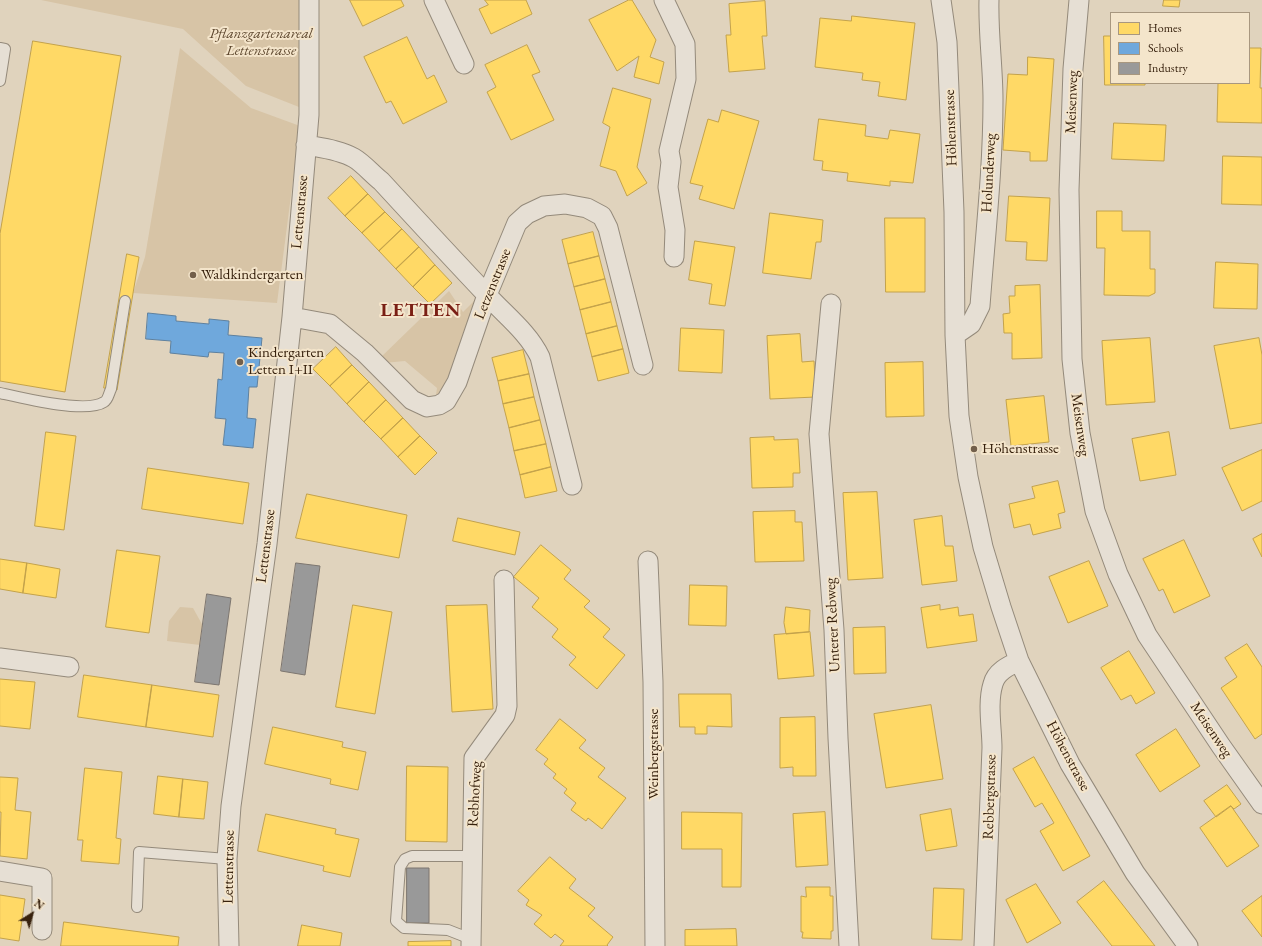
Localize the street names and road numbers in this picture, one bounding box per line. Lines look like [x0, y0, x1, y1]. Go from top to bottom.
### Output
street label: Meisenweg [1062, 70, 1082, 134]
street label: Höhenstrasse [941, 89, 961, 167]
street label: Holunderweg [978, 133, 1000, 213]
street label: Lettenstrasse [288, 174, 312, 250]
street label: Letzenstrasse [471, 246, 515, 322]
street label: Meisenweg [1067, 392, 1093, 458]
street label: Lettenstrasse [253, 508, 279, 584]
street label: Unterer Rebweg [822, 577, 844, 673]
street label: Meisenweg [1186, 699, 1236, 761]
street label: Weinbergstrasse [645, 709, 663, 799]
street label: Höhenstrasse [1042, 718, 1094, 794]
street label: Rebbergstrasse [980, 754, 1000, 840]
street label: Rebhofweg [464, 760, 486, 828]
street label: Lettenstrasse [219, 830, 239, 904]

